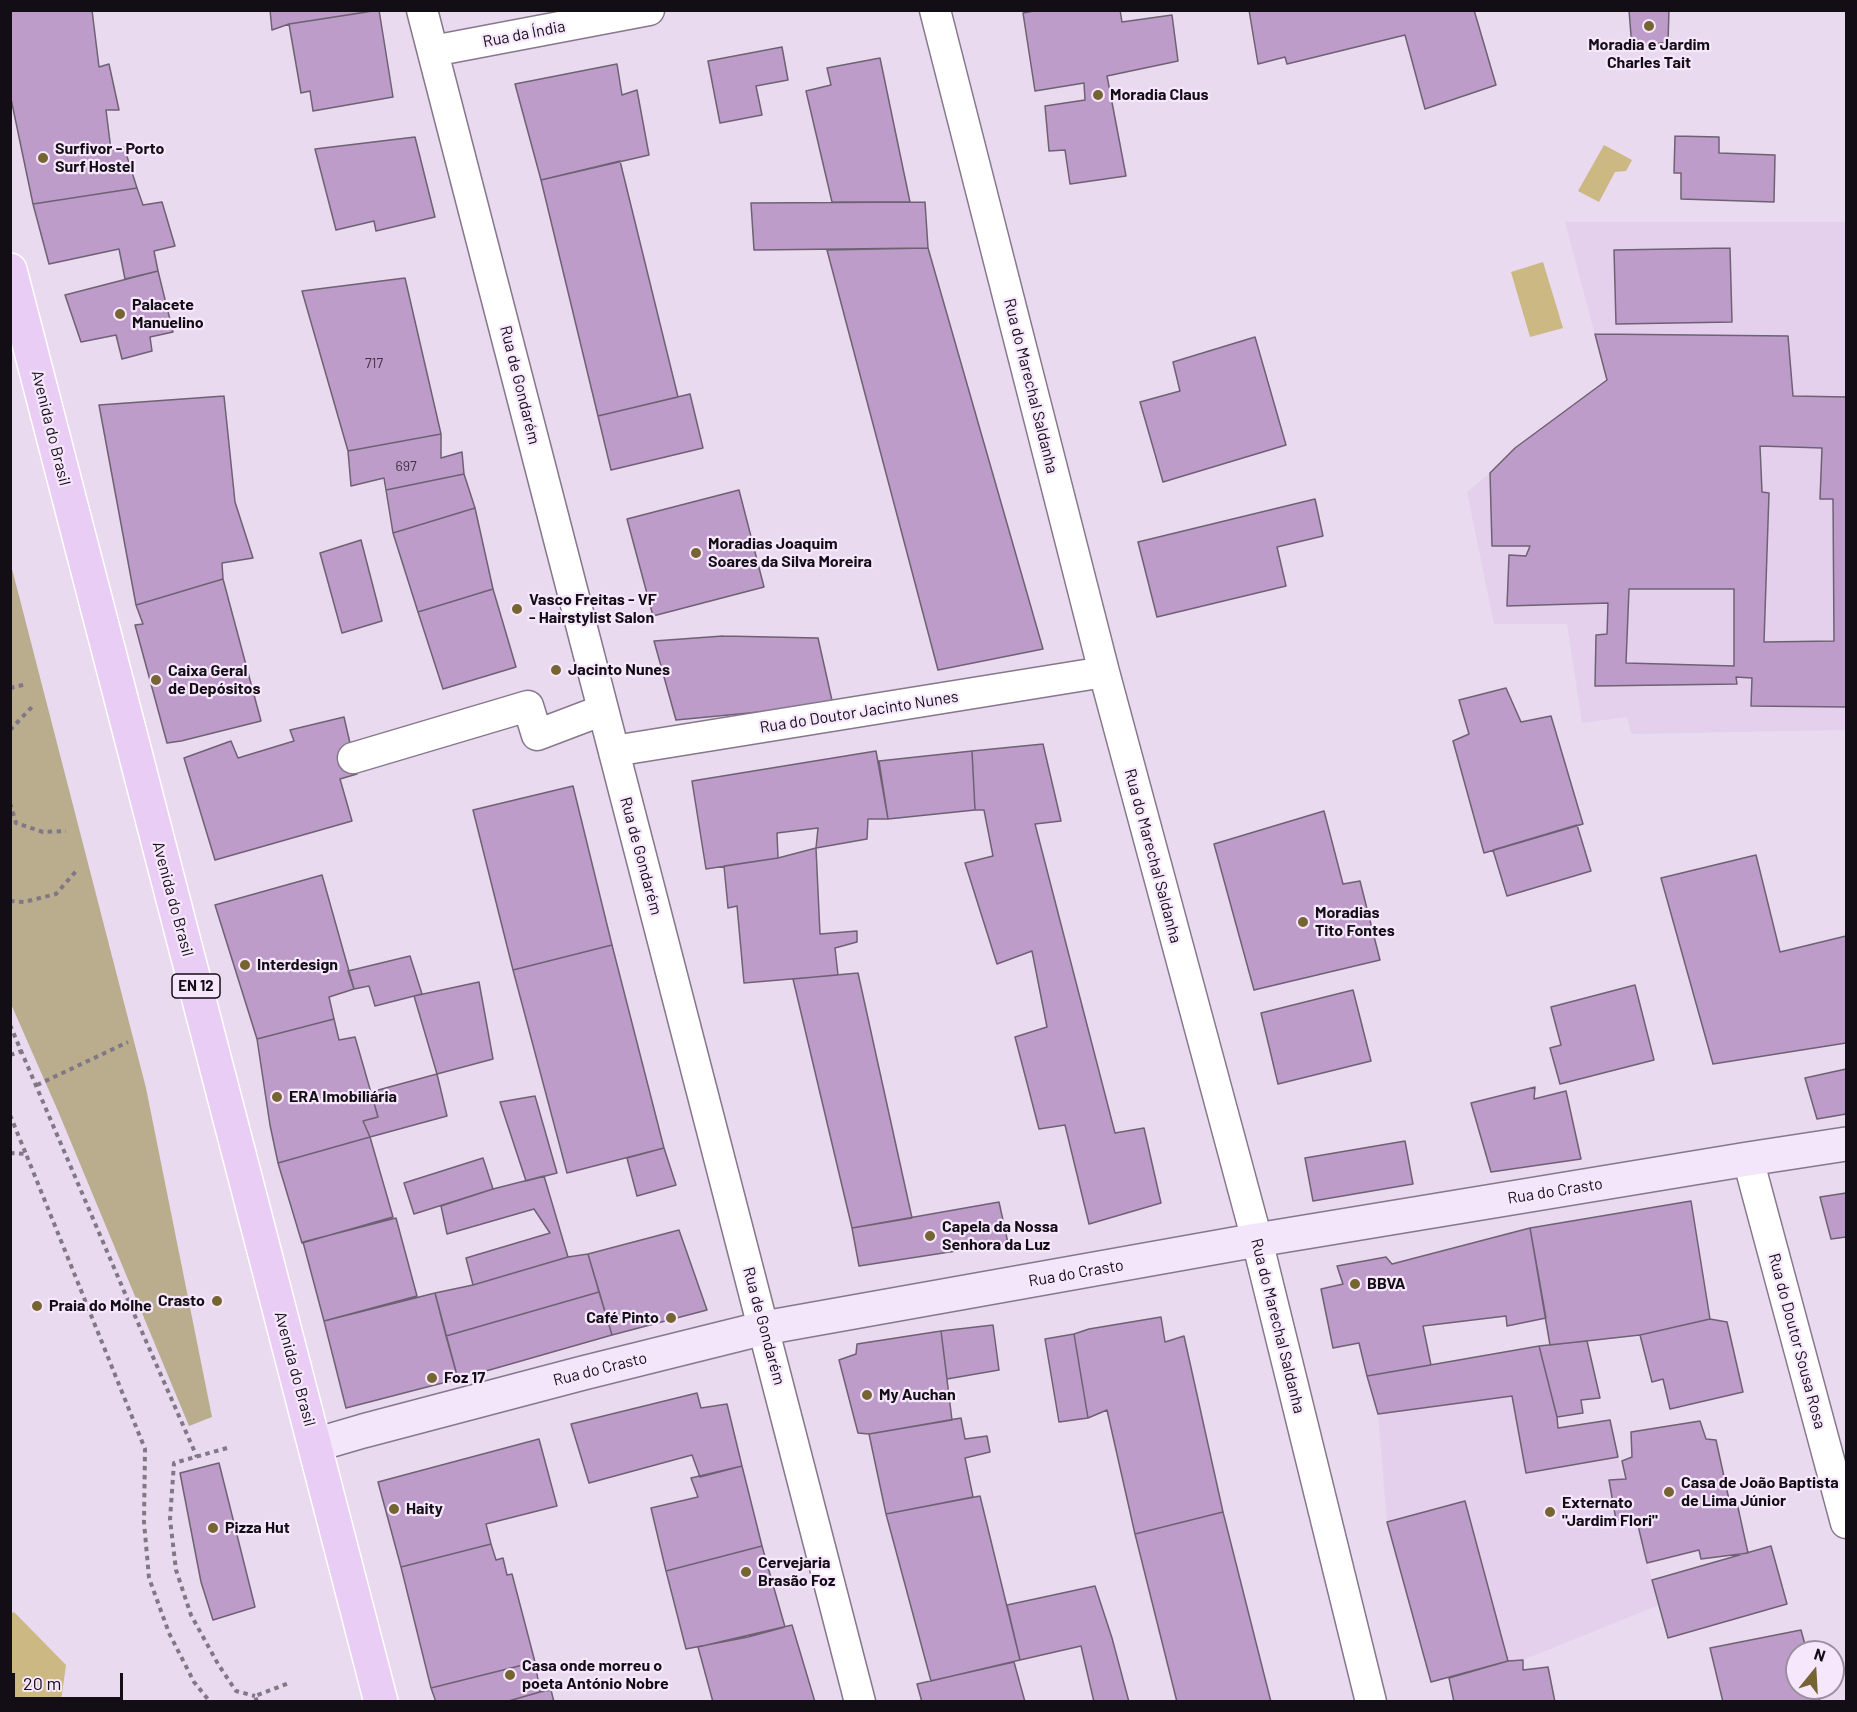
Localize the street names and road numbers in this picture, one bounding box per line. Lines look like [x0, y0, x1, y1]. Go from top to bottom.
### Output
street label: Rua da Índia [481, 17, 567, 51]
street label: Rua do Marechal Saldanha [1000, 296, 1062, 476]
street label: Rua de Gondarém [496, 324, 544, 446]
street label: Avenida do Brasil [27, 368, 75, 488]
street label: Rua do Doutor Jacinto Nunes [758, 687, 960, 737]
street label: Rua do Marechal Saldanha [1120, 767, 1186, 945]
street label: Rua de Gondarém [616, 795, 666, 917]
street label: Avenida do Brasil [148, 840, 198, 958]
road number: EN 12 [172, 974, 220, 998]
street label: Rua do Crasto [1506, 1174, 1604, 1208]
street label: Rua do Marechal Saldanha [1247, 1236, 1309, 1416]
street label: Rua do Doutor Sousa Rosa [1764, 1251, 1830, 1431]
street label: Rua do Crasto [1027, 1255, 1125, 1291]
street label: Rua de Gondarém [739, 1265, 789, 1387]
street label: Avenida do Brasil [270, 1310, 320, 1428]
street label: Rua do Crasto [551, 1348, 649, 1390]

